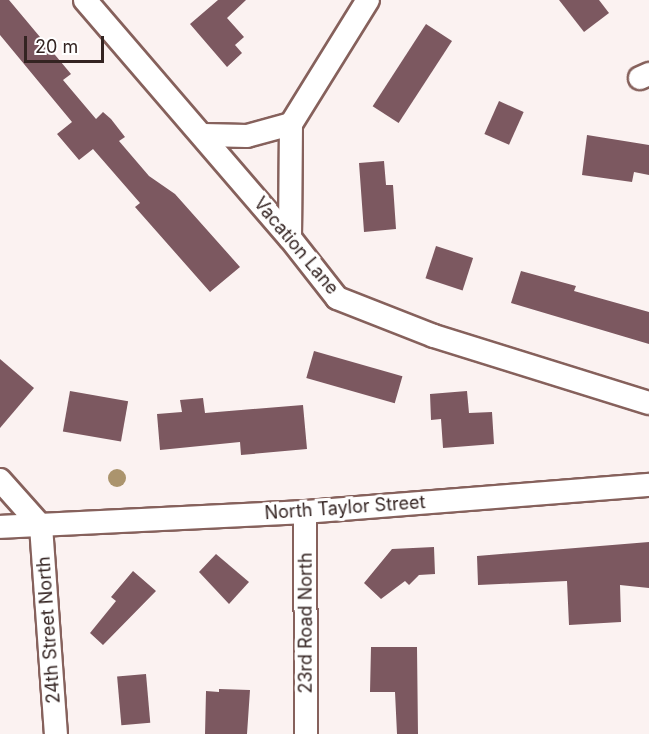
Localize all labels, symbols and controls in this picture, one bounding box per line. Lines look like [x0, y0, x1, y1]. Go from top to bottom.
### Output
scale bar [27, 24, 106, 62]
text: 20 m [35, 36, 78, 57]
street label: Vacation Lane [249, 193, 343, 299]
street label: North Taylor Street [264, 492, 426, 524]
street label: 23rd Road North [295, 552, 317, 694]
street label: 24th Street North [33, 556, 65, 704]

